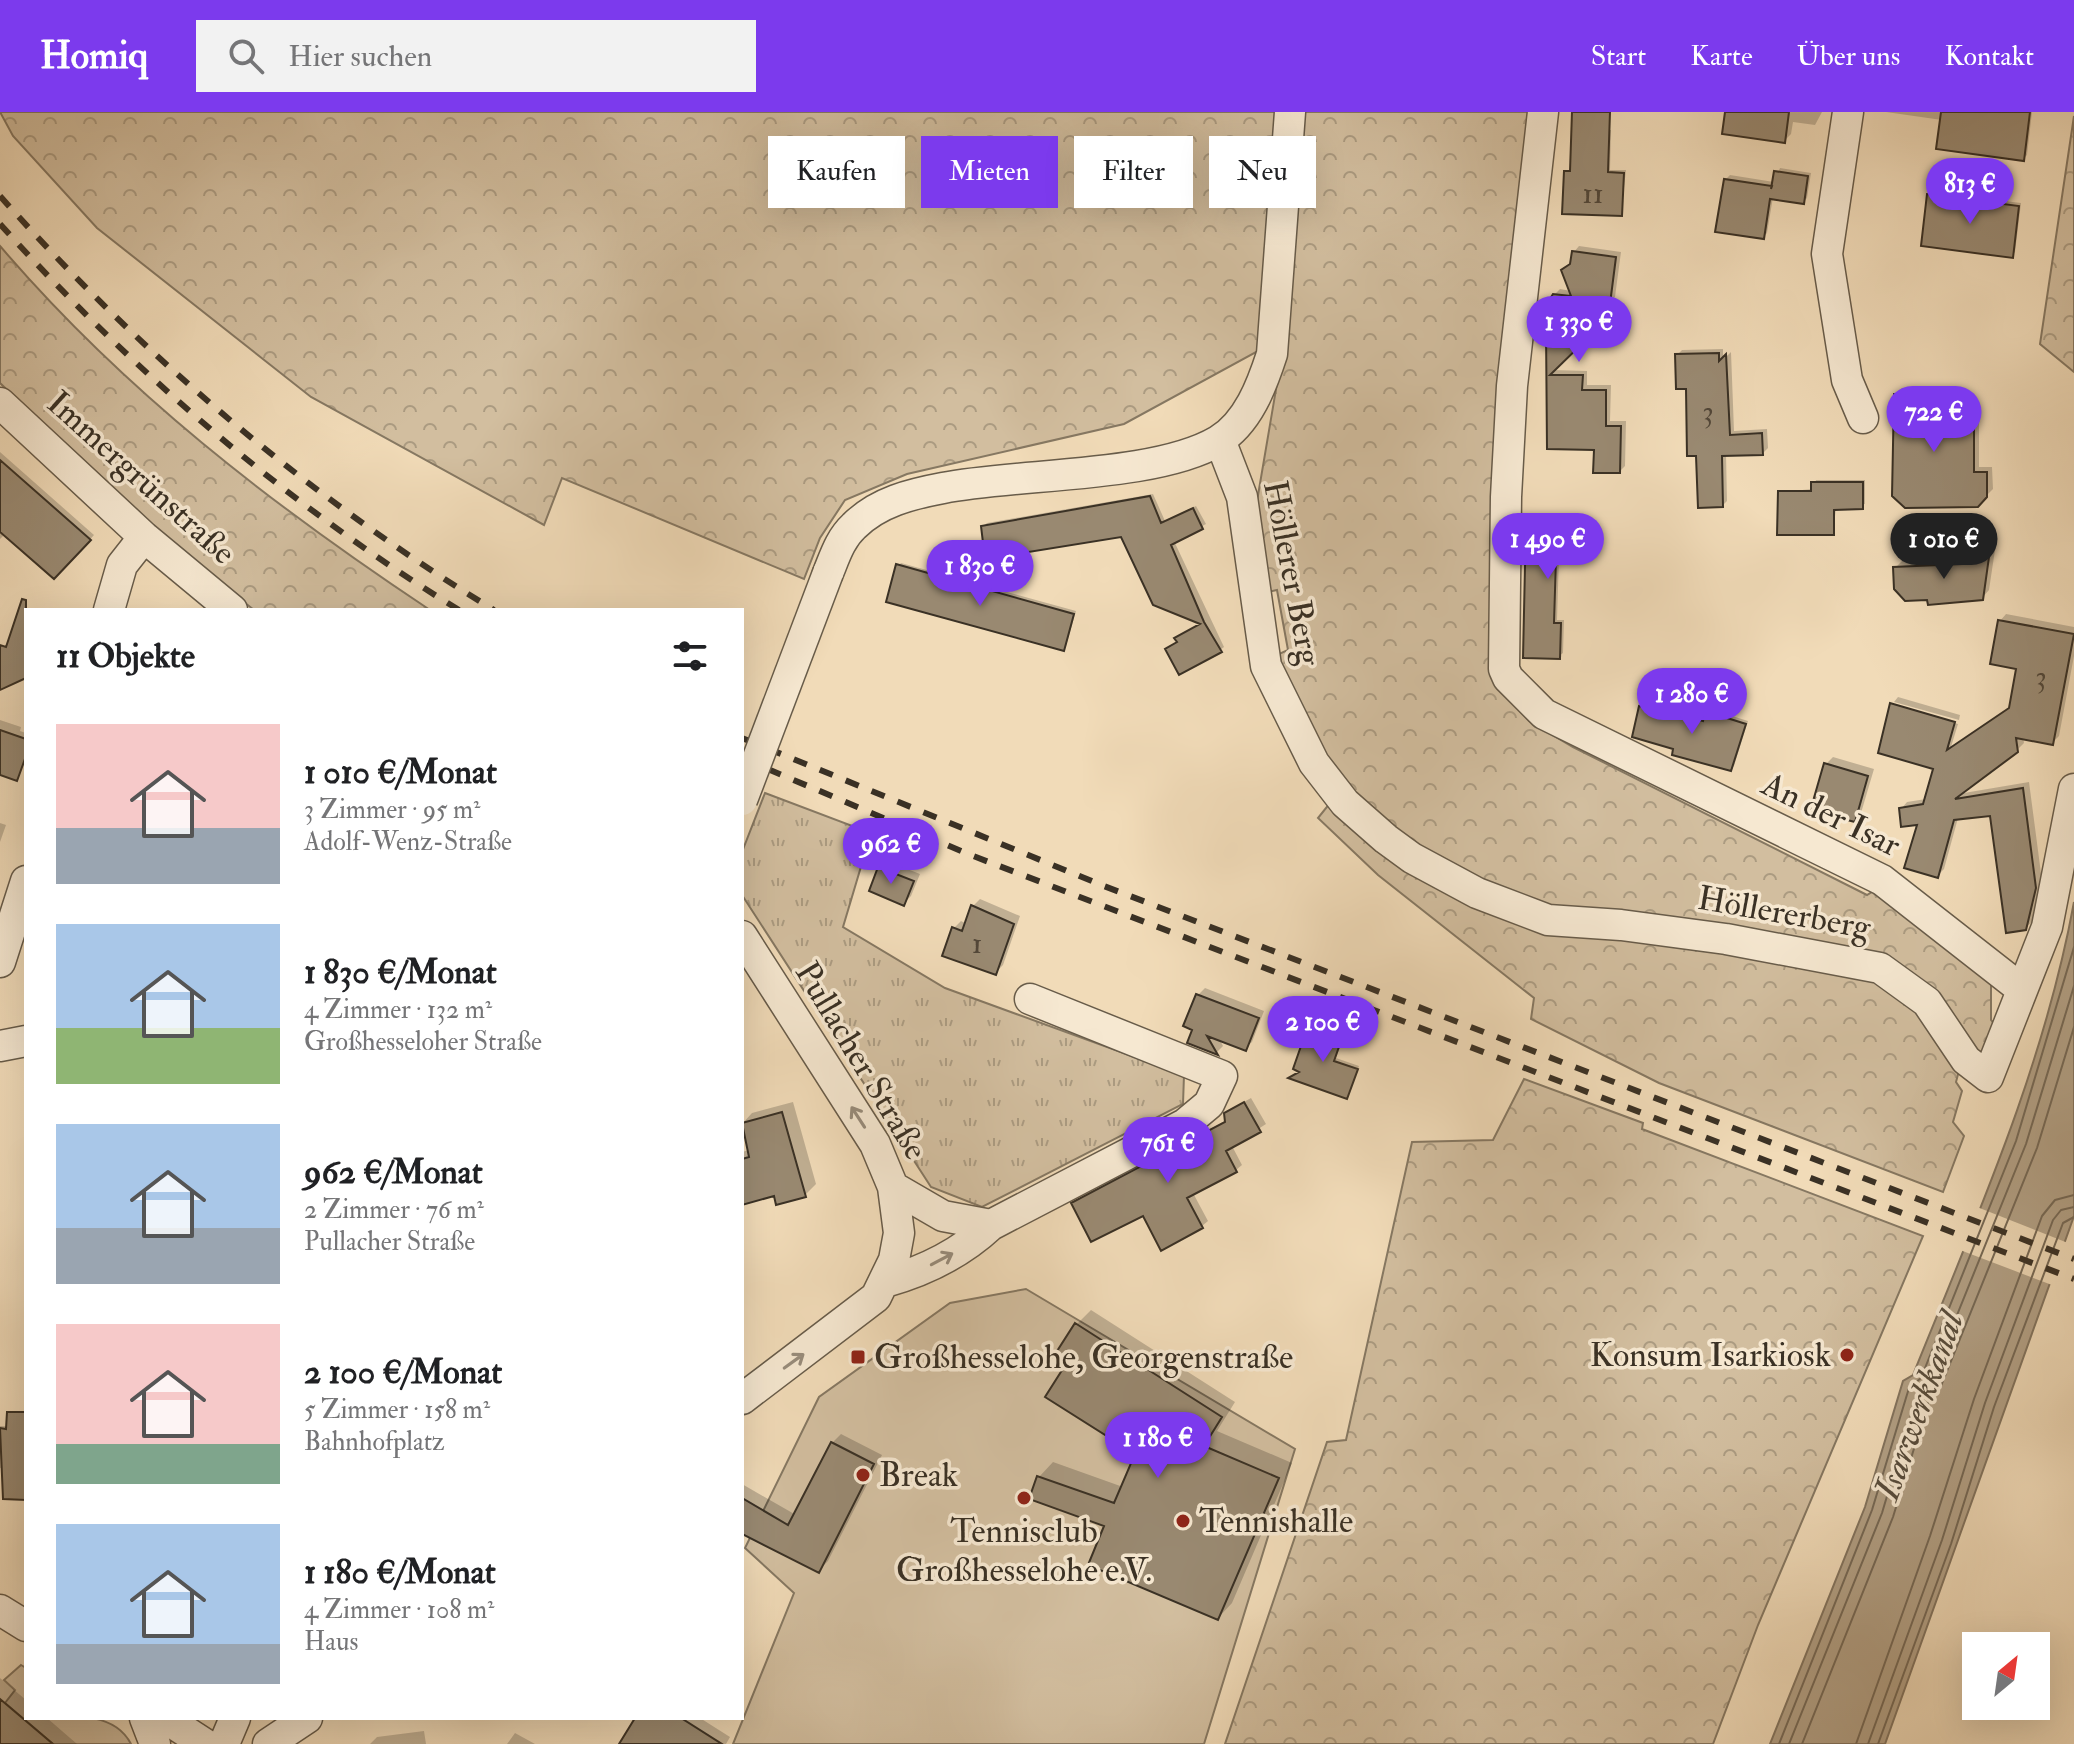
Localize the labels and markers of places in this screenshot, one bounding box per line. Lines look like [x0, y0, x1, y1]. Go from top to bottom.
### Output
pin: 813 € [1914, 158, 2026, 226]
pin: 1 330 € [1505, 296, 1653, 364]
pin: 722 € [1878, 386, 1990, 454]
pin: 1 490 € [1474, 513, 1622, 581]
pin: 1 010 € [1870, 513, 2018, 581]
pin: 1 830 € [906, 540, 1054, 608]
pin: 1 280 € [1618, 668, 1766, 736]
pin: 962 € [835, 818, 947, 886]
pin: 2 100 € [1249, 996, 1397, 1064]
pin: 761 € [1112, 1117, 1224, 1185]
place label: Konsum Isarkiosk [1590, 1334, 1831, 1377]
place label: Großhesselohe, Georgenstraße [874, 1336, 1293, 1379]
marker: Konsum Isarkiosk [1838, 1346, 1856, 1364]
marker: Großhesselohe, Georgenstraße [849, 1348, 867, 1366]
pin: 1 180 € [1084, 1412, 1232, 1480]
place label: Break [879, 1454, 958, 1497]
marker: Break [854, 1466, 872, 1484]
marker: Tennisclub Großhesselohe e.V. [1015, 1489, 1033, 1507]
place label: Tennishalle [1199, 1500, 1353, 1543]
place label: Tennisclub Großhesselohe e.V. [896, 1510, 1152, 1592]
marker: Tennishalle [1174, 1512, 1192, 1530]

